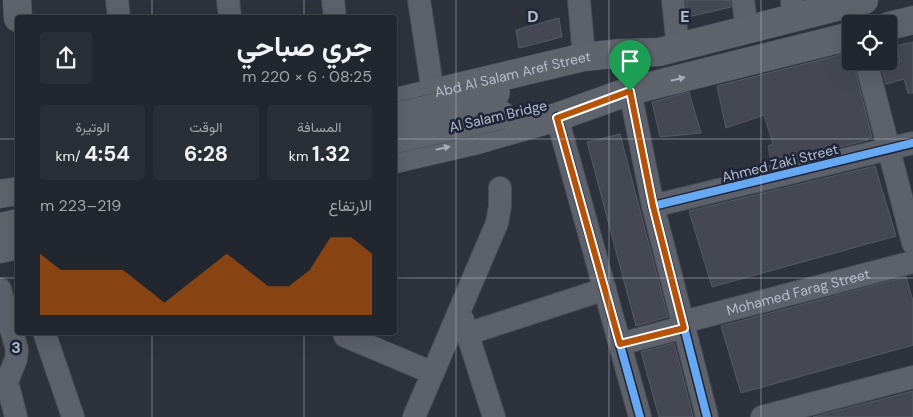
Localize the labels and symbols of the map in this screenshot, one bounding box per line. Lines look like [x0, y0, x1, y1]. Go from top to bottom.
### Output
text: D [527, 6, 539, 27]
text: E [680, 6, 690, 27]
pin [609, 40, 651, 91]
street label: Abd Al Salam Aref Street [433, 47, 592, 101]
one-way arrow [670, 75, 685, 83]
street label: Al Salam Bridge [447, 96, 549, 136]
street label: Ahmed Zaki Street [720, 140, 840, 186]
one-way arrow [435, 144, 450, 152]
street label: Mohamed Farag Street [725, 265, 872, 319]
text: 3 [11, 337, 21, 358]

